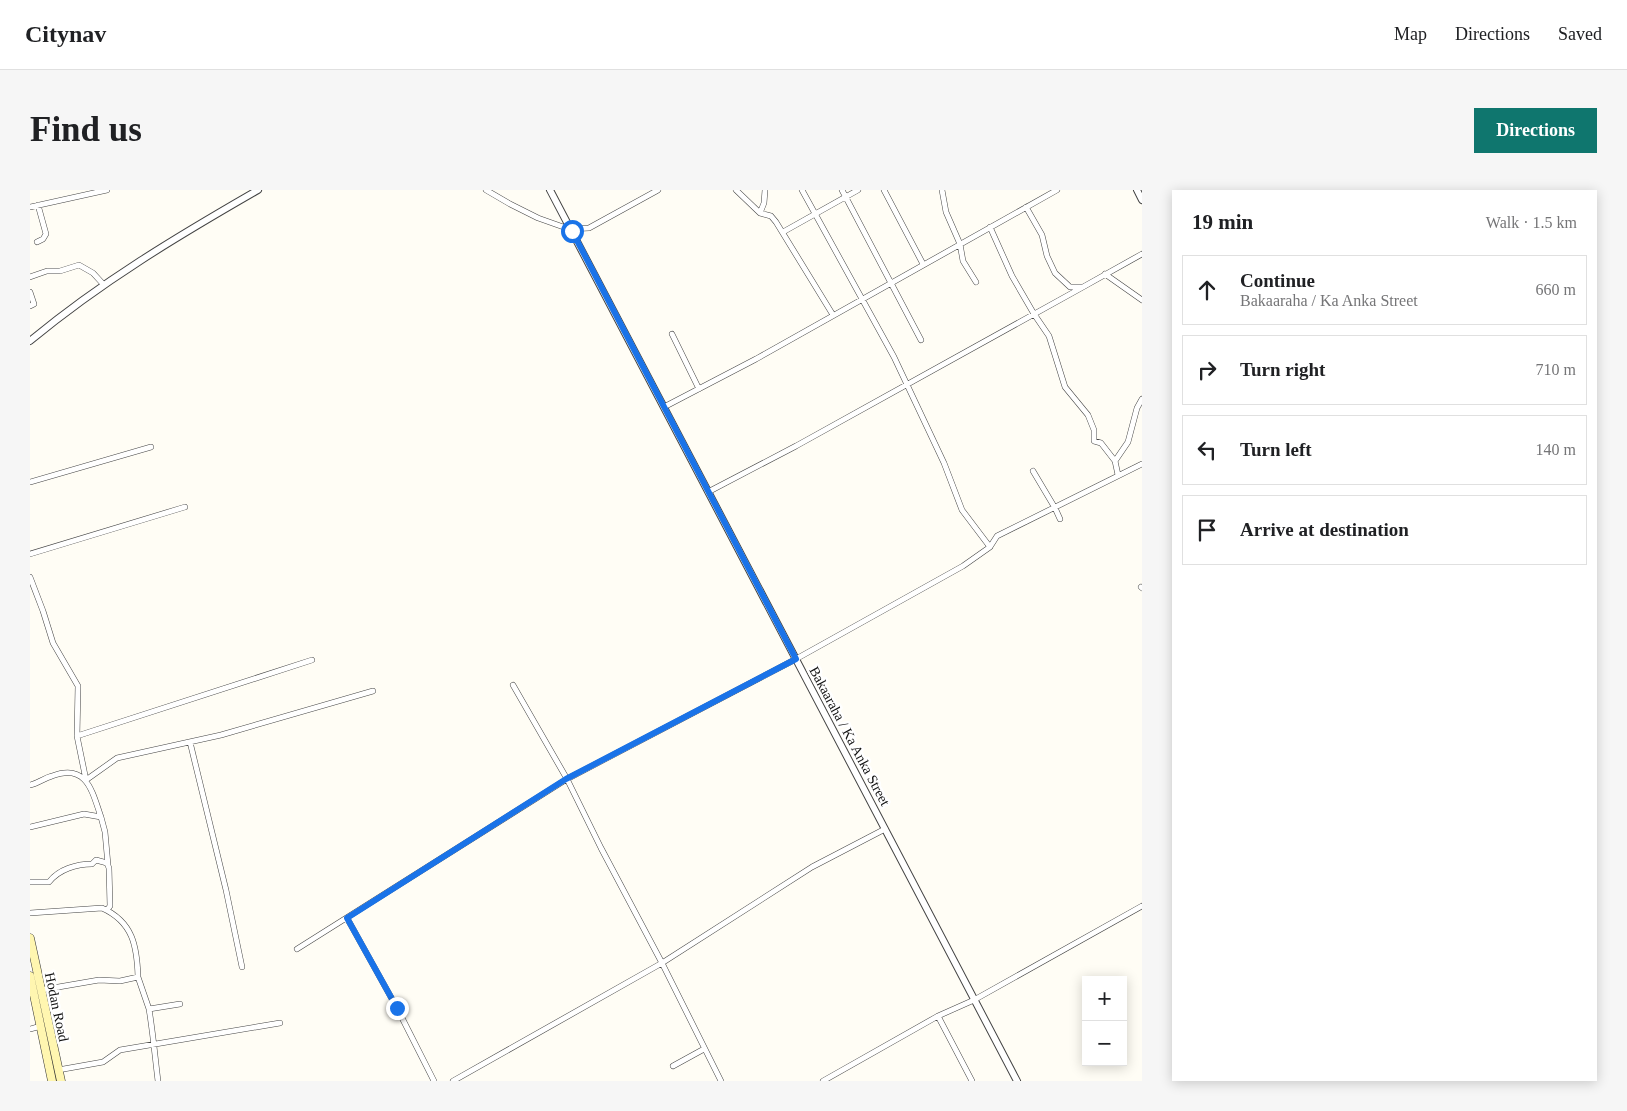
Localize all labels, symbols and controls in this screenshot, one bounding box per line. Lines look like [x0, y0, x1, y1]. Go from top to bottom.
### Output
text: Citynav [25, 21, 106, 47]
text: Map [1394, 24, 1427, 44]
text: Directions [1455, 24, 1530, 44]
text: Saved [1558, 24, 1602, 44]
button: Directions [1474, 108, 1597, 153]
text: Find us [30, 110, 142, 149]
text: 19 min [1192, 210, 1253, 234]
text: Walk · 1.5 km [1486, 214, 1577, 231]
route start [561, 220, 584, 243]
text: Continue [1240, 270, 1315, 291]
icon: ahead [1193, 276, 1221, 304]
text: 660 m [1536, 281, 1576, 298]
text: Bakaaraha / Ka Anka Street [1240, 292, 1418, 309]
icon: right [1193, 356, 1221, 384]
text: Turn right [1240, 359, 1325, 380]
text: 710 m [1536, 361, 1576, 378]
icon: left [1193, 436, 1221, 464]
text: Turn left [1240, 439, 1312, 460]
text: 140 m [1536, 441, 1576, 458]
icon: arrive [1193, 516, 1221, 544]
text: Arrive at destination [1240, 519, 1409, 540]
street label: Bakaaraha / Ka Anka Street [806, 664, 893, 808]
street label: Hodan Road [42, 971, 71, 1043]
map controls [1082, 976, 1127, 1066]
button: + [1082, 976, 1127, 1021]
route end [386, 997, 409, 1020]
button: − [1082, 1021, 1127, 1066]

